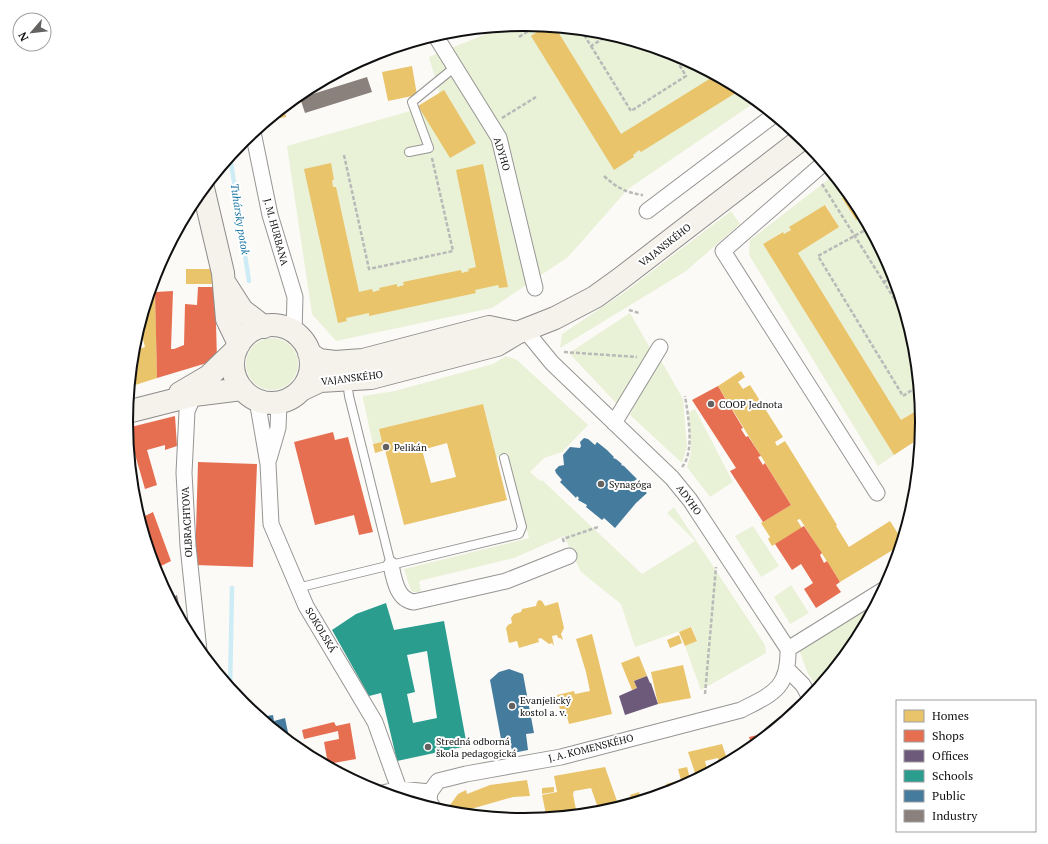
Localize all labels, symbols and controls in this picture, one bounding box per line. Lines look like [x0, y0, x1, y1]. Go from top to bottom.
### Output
north arrow [12, 12, 52, 52]
text: N [15, 29, 31, 44]
street label: ADYHO [491, 136, 513, 172]
water label: Tuhársky potok [227, 182, 253, 257]
street label: J. M. HURBANA [261, 197, 291, 267]
street label: VAJANSKÉHO [636, 221, 694, 269]
street label: VAJANSKÉHO [320, 368, 384, 388]
place label: COOP Jednota [719, 398, 783, 411]
marker: COOP Jednota [706, 399, 716, 409]
place label: Pelikán [394, 441, 427, 454]
marker: Pelikán [381, 442, 391, 452]
place label: Synagóga [609, 478, 652, 491]
marker: Synagóga [596, 479, 606, 489]
street label: ADYHO [674, 482, 704, 518]
street label: OLBRACHTOVA [179, 486, 195, 558]
street label: SOKOLSKÁ [303, 605, 340, 655]
place label: Evanjelický kostol a. v. [520, 694, 572, 719]
legend [896, 700, 1036, 832]
marker: Evanjelický kostol a. v. [507, 701, 517, 711]
text: Homes [932, 708, 969, 723]
text: Shops [932, 728, 964, 743]
street label: J. A. KOMENSKÉHO [547, 731, 635, 765]
place label: Stredná odborná škola pedagogická [436, 735, 517, 760]
marker: Stredná odborná škola pedagogická [423, 742, 433, 752]
text: Offices [932, 748, 969, 763]
text: Schools [932, 768, 973, 783]
text: Public [932, 788, 966, 803]
text: Industry [932, 808, 978, 823]

